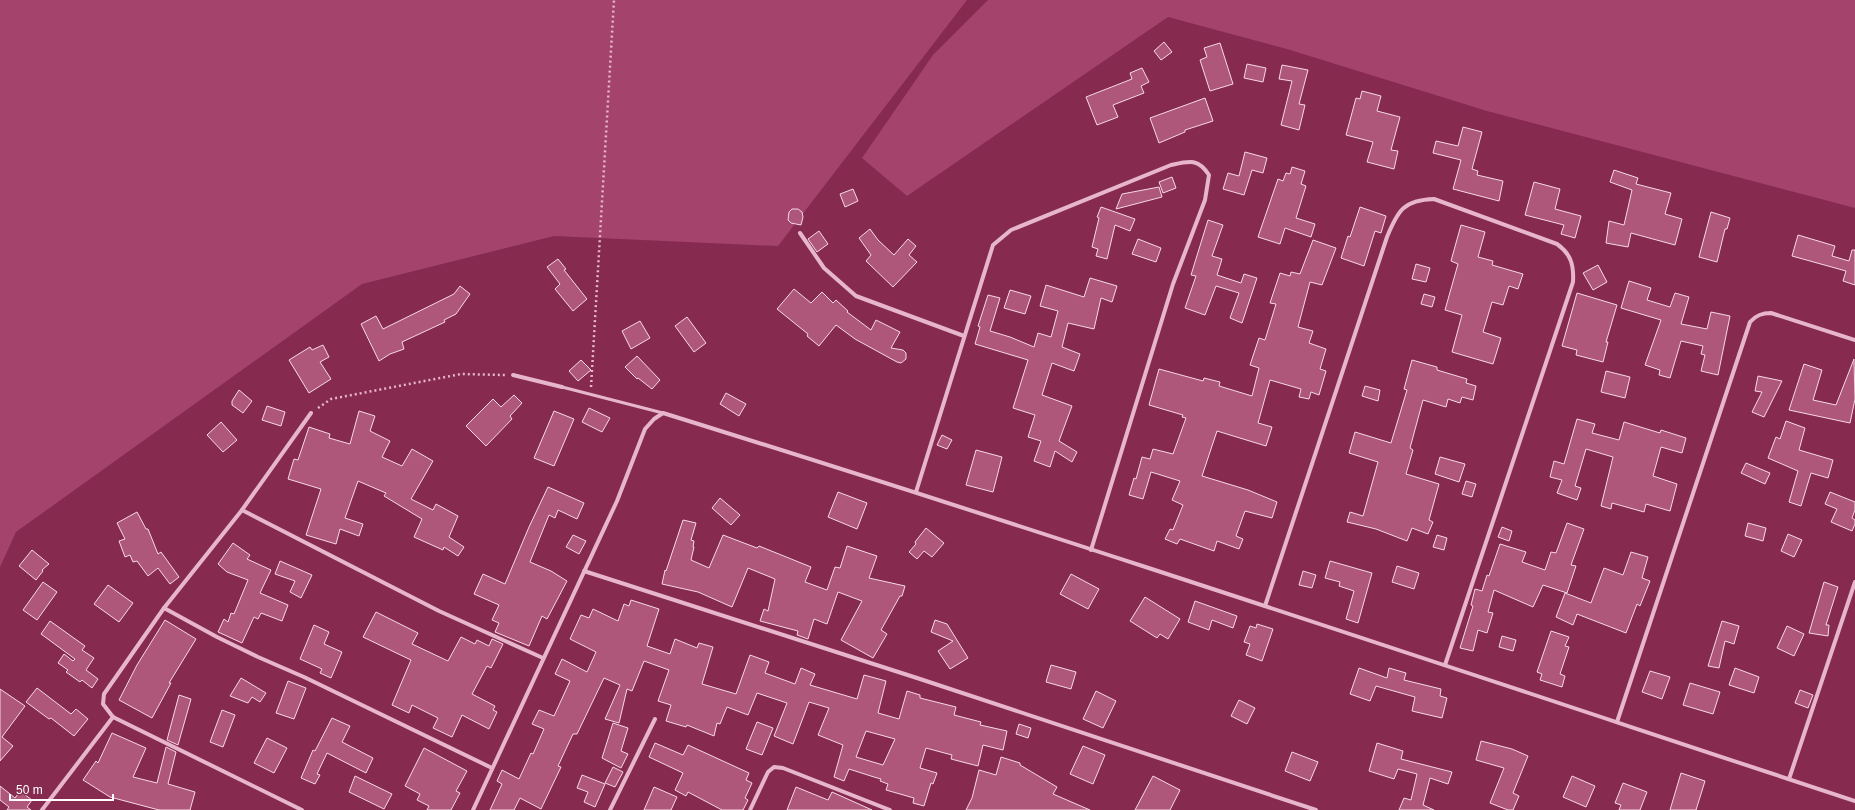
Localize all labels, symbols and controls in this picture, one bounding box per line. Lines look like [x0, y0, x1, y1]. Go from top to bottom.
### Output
scale bar [10, 776, 113, 802]
text: 50 m [16, 783, 43, 797]

